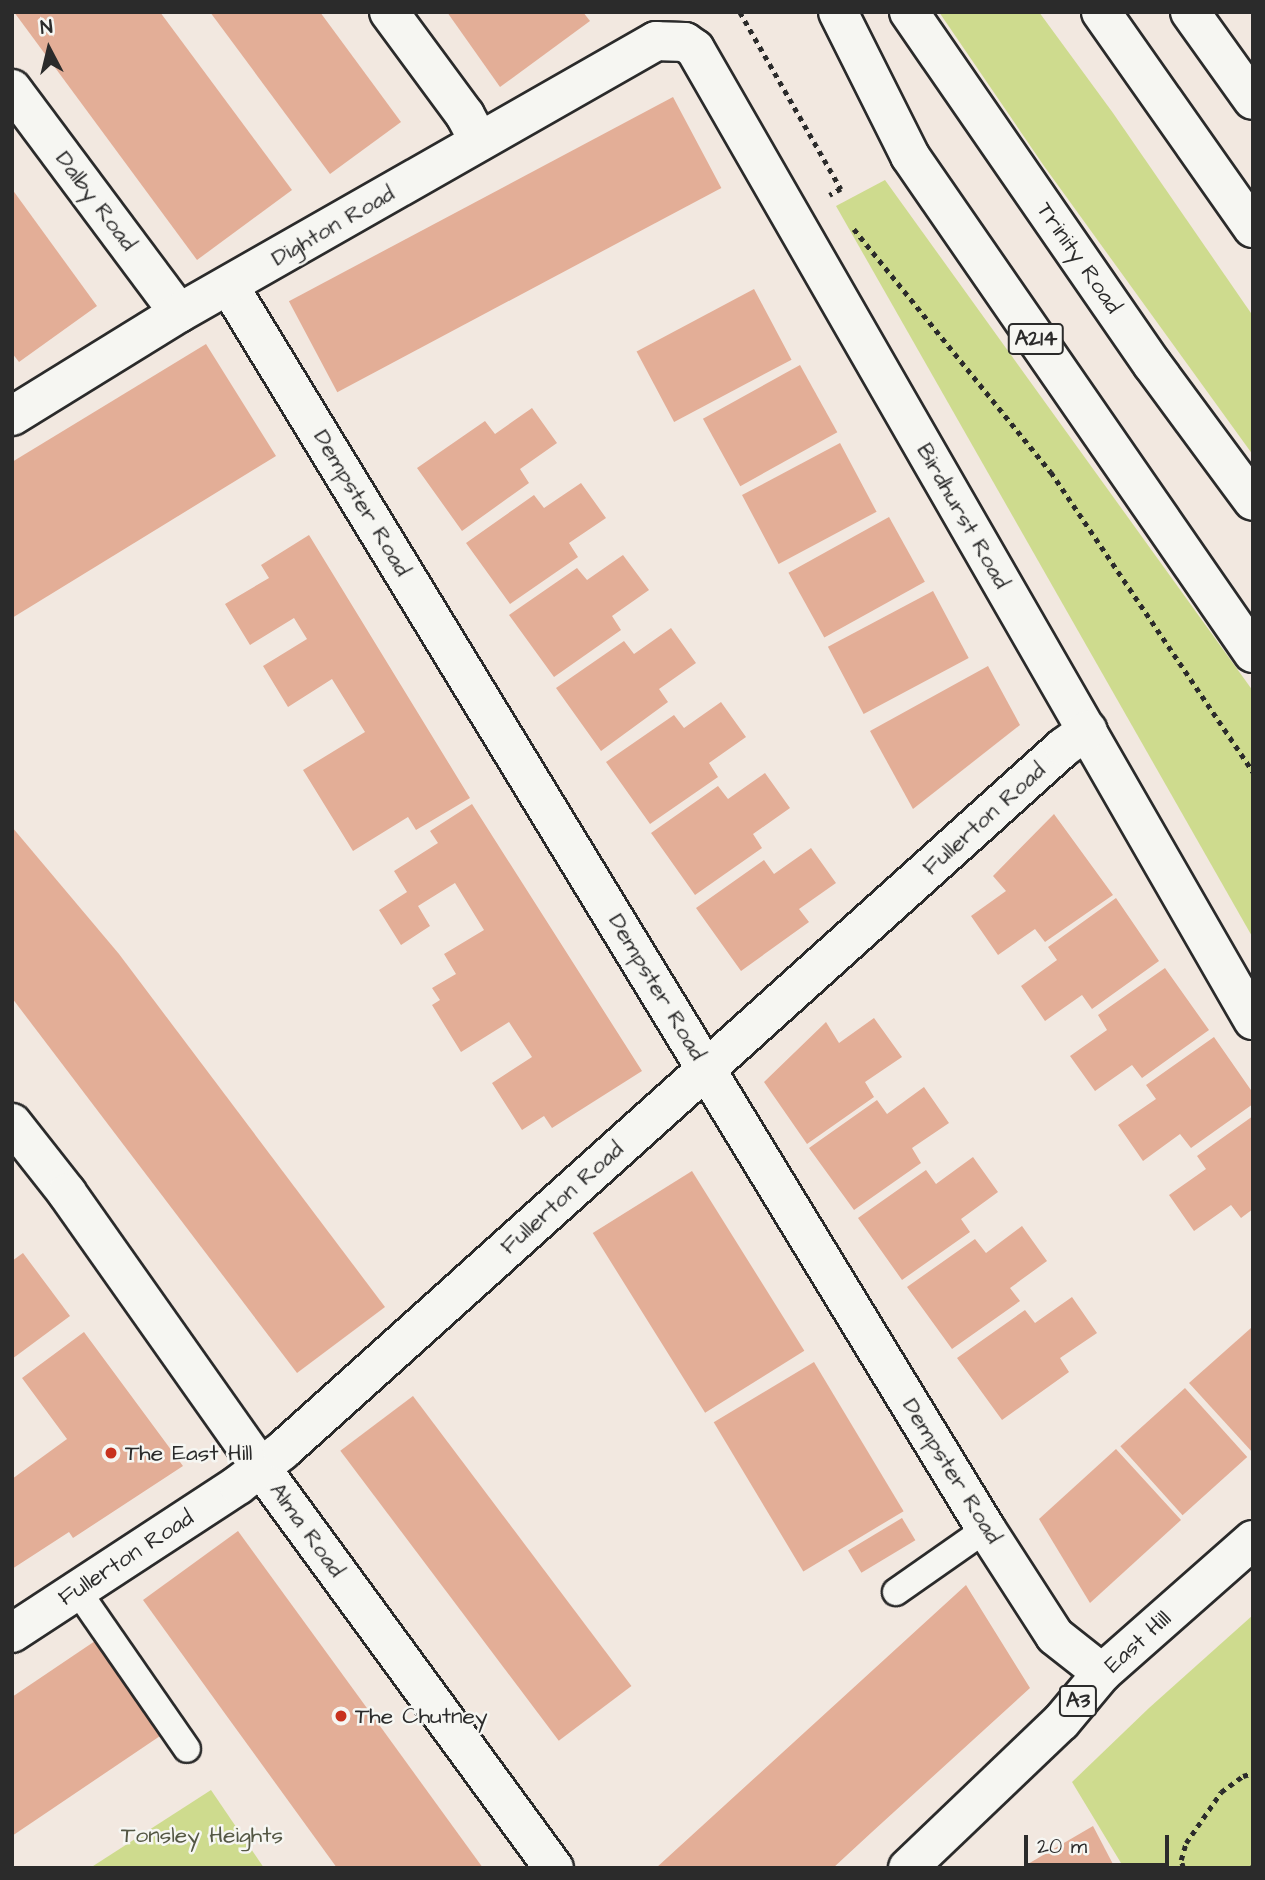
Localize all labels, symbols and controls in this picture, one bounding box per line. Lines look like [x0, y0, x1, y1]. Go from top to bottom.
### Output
north arrow [14, 14, 84, 84]
text: N [39, 14, 54, 42]
street label: Dalby Road [50, 146, 142, 256]
street label: Dighton Road [267, 180, 399, 272]
street label: Trinity Road [1031, 197, 1127, 319]
road number: A214 [1006, 322, 1066, 356]
street label: Dempster Road [307, 425, 417, 581]
street label: Birdhurst Road [910, 439, 1016, 593]
street label: Fullerton Road [917, 757, 1051, 881]
street label: Dempster Road [602, 909, 712, 1065]
street label: Fullerton Road [495, 1136, 629, 1260]
street label: Dempster Road [896, 1393, 1008, 1549]
place label: The East Hill [125, 1439, 252, 1467]
marker: The East Hill [103, 1445, 119, 1461]
street label: Alma Road [264, 1477, 350, 1583]
street label: Fullerton Road [53, 1504, 199, 1612]
street label: East Hill [1099, 1605, 1177, 1679]
road number: A3 [1059, 1684, 1097, 1718]
place label: The Chutney [355, 1702, 488, 1730]
marker: The Chutney [333, 1708, 349, 1724]
scale bar [1027, 1820, 1172, 1864]
park label: Tonsley Heights [121, 1821, 283, 1849]
text: 20 m [1037, 1832, 1087, 1861]

